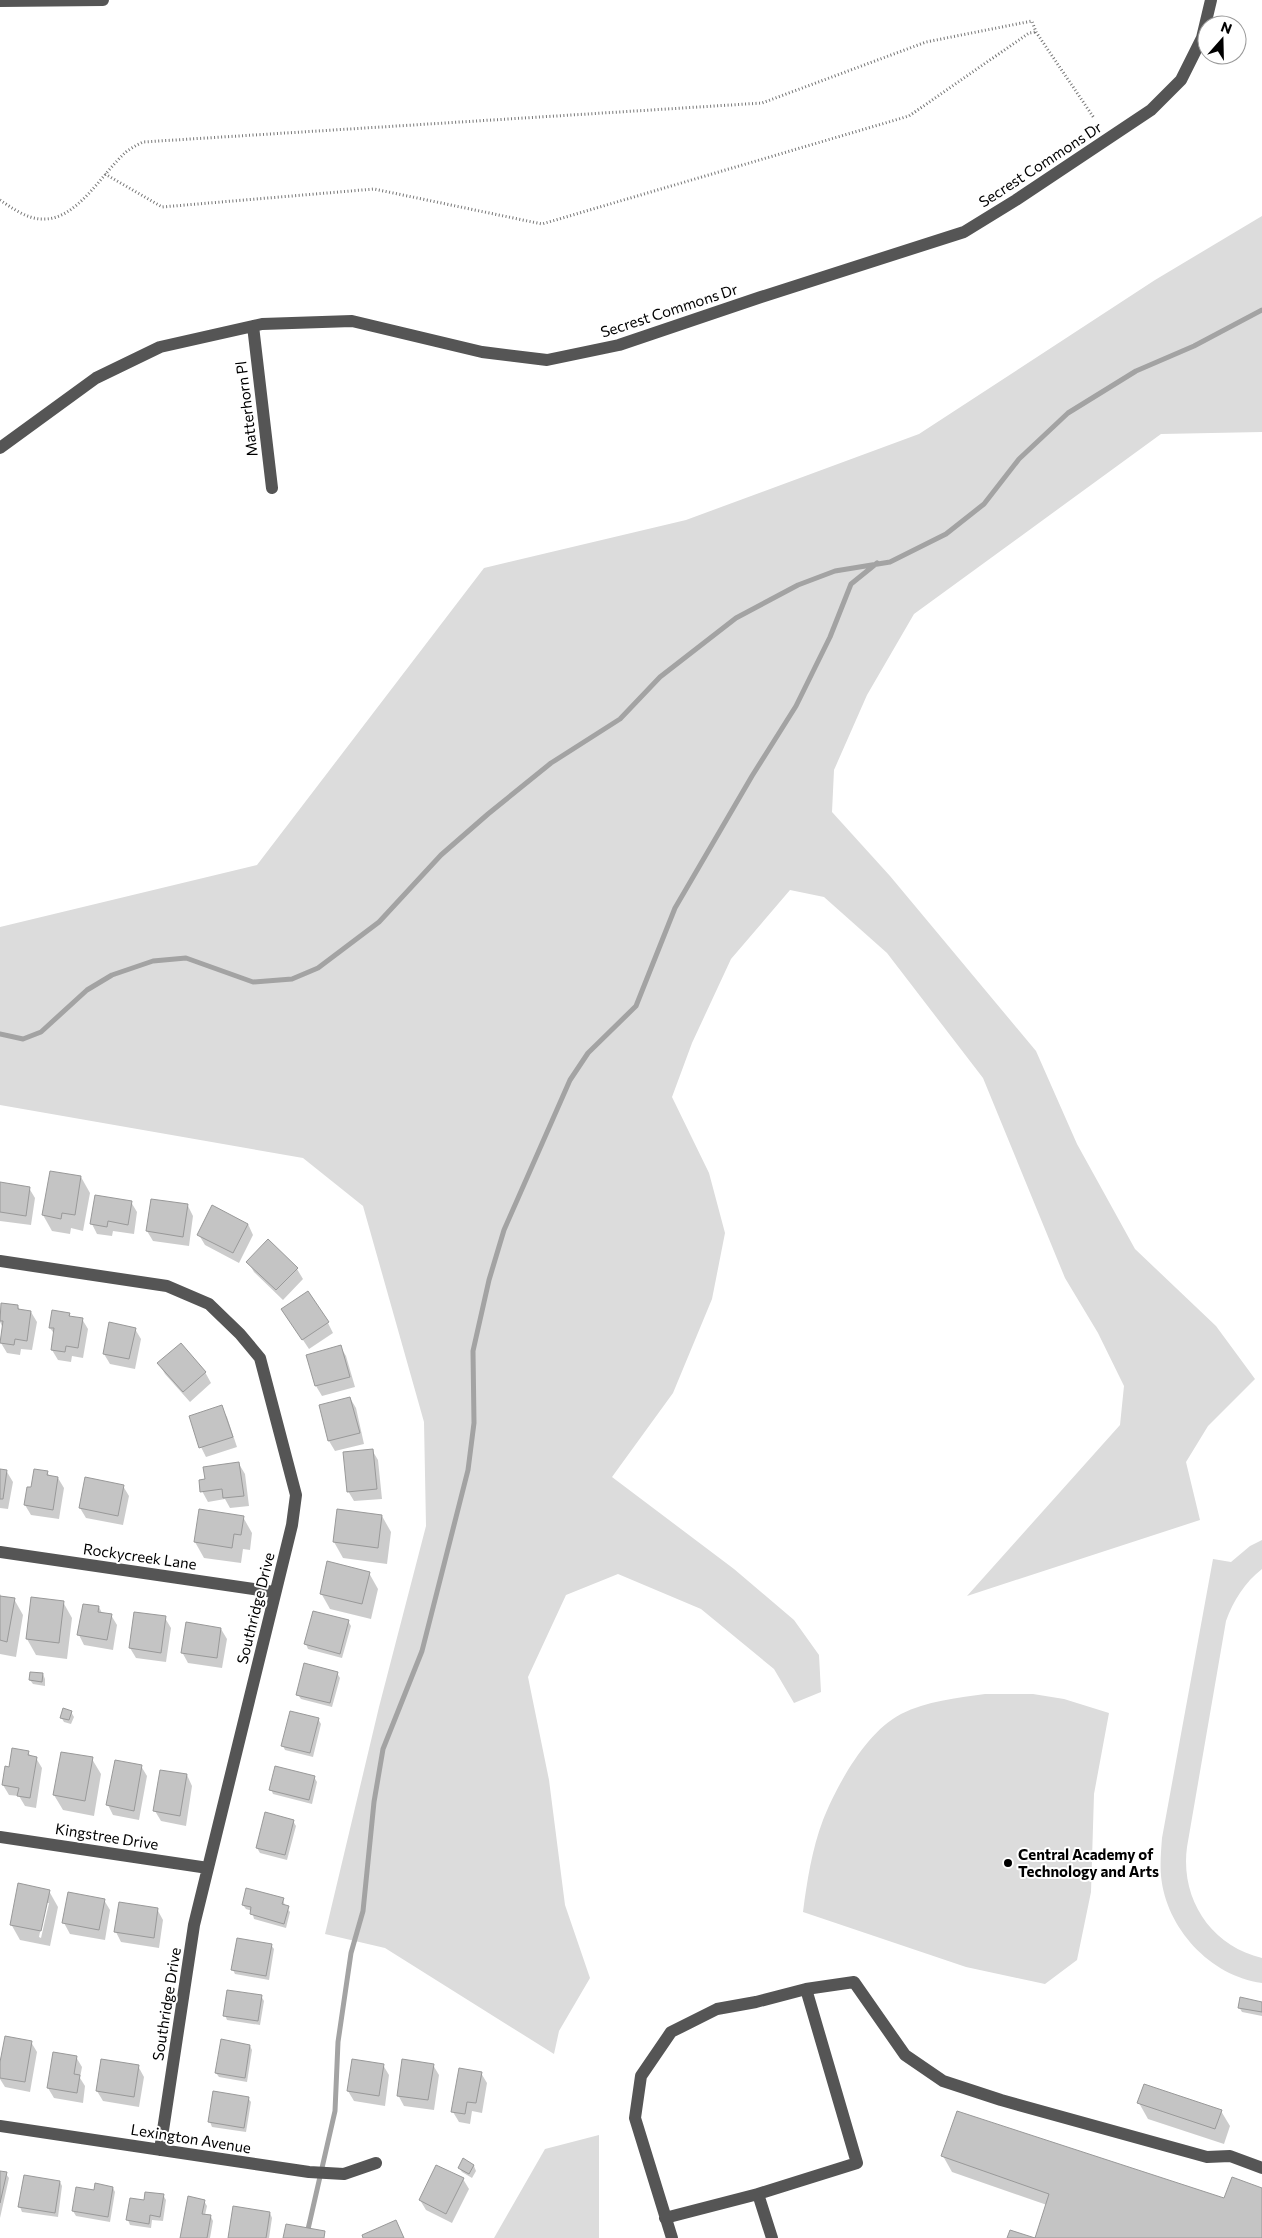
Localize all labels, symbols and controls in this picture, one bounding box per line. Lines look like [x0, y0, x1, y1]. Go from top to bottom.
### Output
north arrow [1197, 15, 1247, 65]
text: N [1219, 18, 1234, 37]
street label: Secrest Commons Dr [975, 117, 1105, 211]
street label: Secrest Commons Dr [598, 279, 740, 341]
street label: Matterhorn Pl [231, 360, 261, 458]
street label: Rockycreek Lane [82, 1539, 198, 1573]
street label: Southridge Drive [232, 1550, 278, 1666]
street label: Kingstree Drive [54, 1819, 160, 1853]
place label: Central Academy of Technology and Arts [1018, 1845, 1159, 1880]
marker: Central Academy of Technology and Arts [1002, 1857, 1014, 1869]
street label: Southridge Drive [148, 1946, 184, 2062]
street label: Lexington Avenue [130, 2120, 253, 2156]

